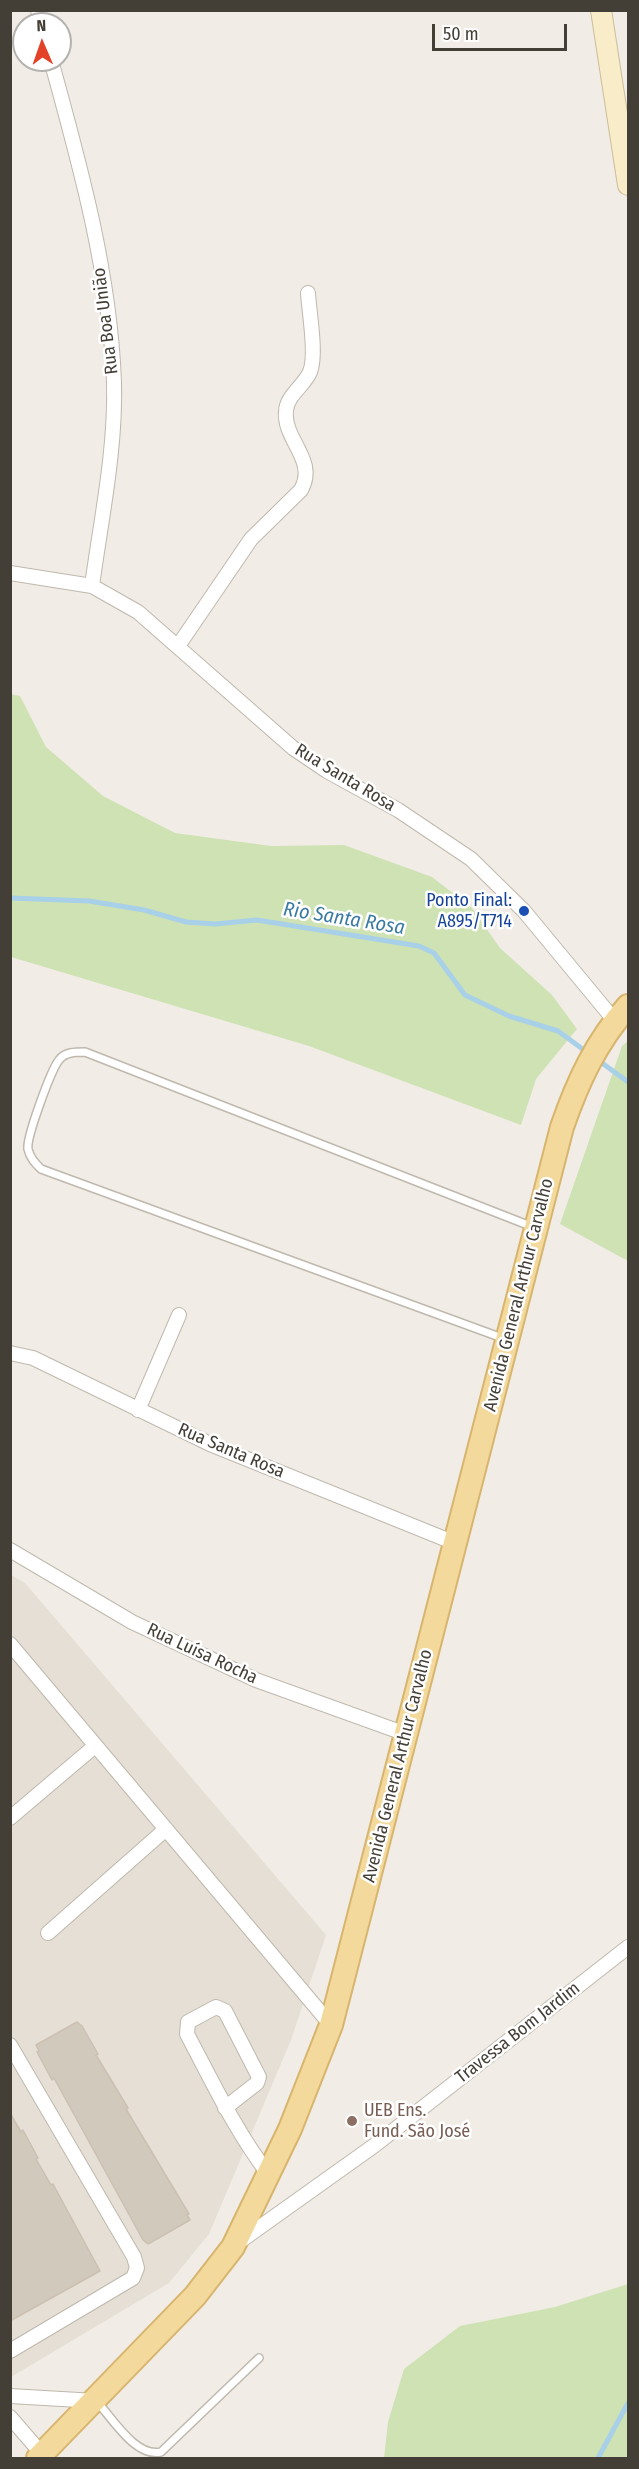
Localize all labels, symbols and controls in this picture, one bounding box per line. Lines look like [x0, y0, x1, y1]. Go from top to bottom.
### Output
north arrow [12, 12, 72, 72]
scale bar [435, 12, 570, 50]
text: N [36, 16, 47, 35]
text: 50 m [443, 23, 479, 45]
street label: Rua Boa União [89, 266, 123, 376]
street label: Rua Santa Rosa [291, 739, 399, 817]
place label: Ponto Final: A895/T714 [426, 890, 512, 932]
water label: Rio Santa Rosa [282, 898, 406, 940]
marker: Ponto Final: A895/T714 [517, 904, 531, 918]
street label: Avenida General Arthur Carvalho [480, 1176, 558, 1414]
street label: Rua Santa Rosa [174, 1419, 288, 1483]
street label: Rua Luísa Rocha [143, 1619, 261, 1689]
street label: Avenida General Arthur Carvalho [359, 1647, 437, 1885]
street label: Travessa Bom Jardim [451, 1978, 585, 2088]
place label: UEB Ens. Fund. São José [364, 2100, 470, 2142]
marker: UEB Ens. Fund. São José [345, 2114, 359, 2128]

